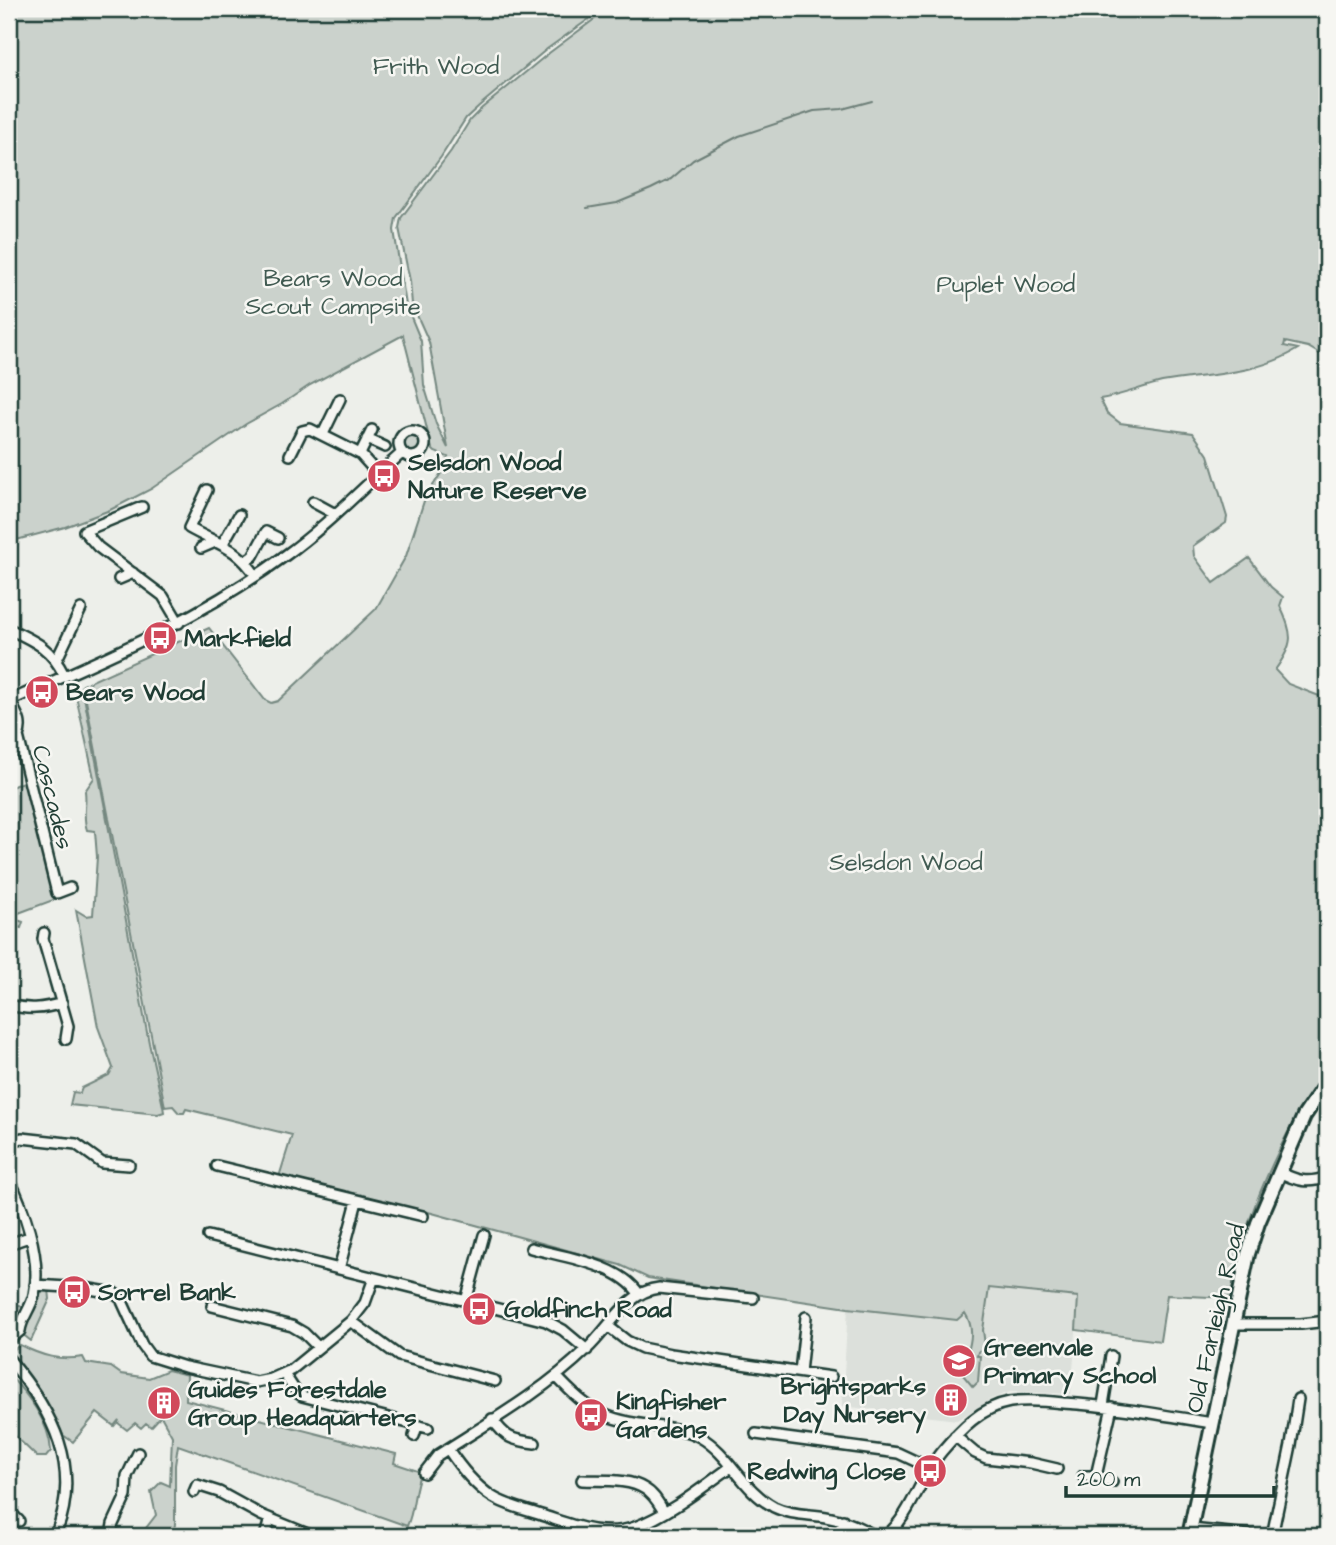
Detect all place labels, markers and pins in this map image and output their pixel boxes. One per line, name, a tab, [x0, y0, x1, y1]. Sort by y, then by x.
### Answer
place label: Selsdon Wood Nature Reserve	[407, 446, 587, 508]
bus stop icon: Selsdon Wood Nature Reserve	[365, 457, 403, 495]
bus stop icon: Markfield	[141, 619, 179, 657]
place label: Markfield	[184, 622, 292, 656]
bus stop icon: Bears Wood	[23, 673, 61, 711]
place label: Bears Wood	[66, 676, 206, 710]
bus stop icon: Sorrel Bank	[55, 1273, 93, 1311]
place label: Sorrel Bank	[97, 1276, 236, 1310]
bus stop icon: Goldfinch Road	[460, 1290, 498, 1328]
place label: Goldfinch Road	[504, 1293, 673, 1327]
place label: Greenvale Primary School	[984, 1331, 1157, 1395]
school or university icon: Greenvale Primary School	[940, 1342, 978, 1380]
place label: Brightsparks Day Nursery	[780, 1370, 927, 1434]
place label: Guides Forestdale Group Headquarters	[188, 1373, 417, 1435]
building icon: Brightsparks Day Nursery	[932, 1381, 970, 1419]
building icon: Guides Forestdale Group Headquarters	[145, 1384, 183, 1422]
place label: Kingfisher Gardens	[616, 1385, 727, 1447]
bus stop icon: Kingfisher Gardens	[572, 1396, 610, 1434]
bus stop icon: Redwing Close	[911, 1452, 949, 1490]
place label: Redwing Close	[747, 1455, 906, 1490]

